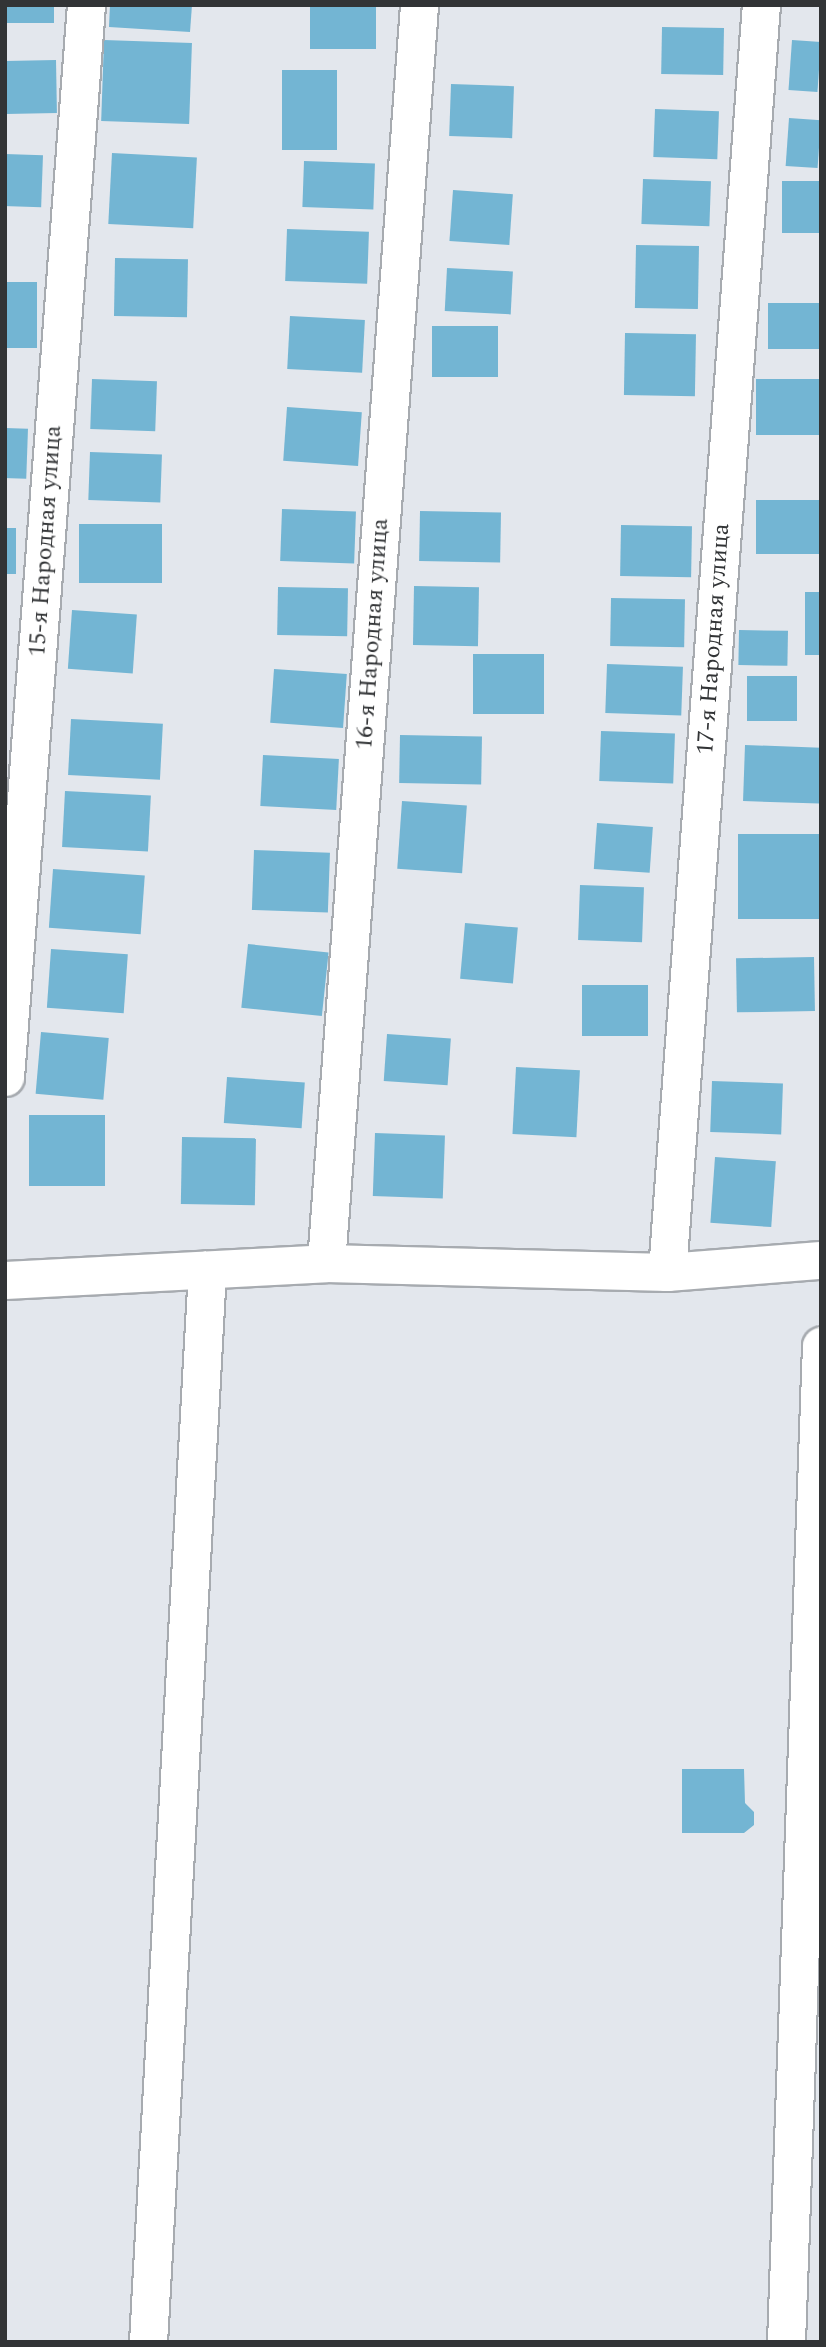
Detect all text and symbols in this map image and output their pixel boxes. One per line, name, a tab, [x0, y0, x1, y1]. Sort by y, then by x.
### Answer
street label: 15-я Народная улица	[24, 424, 68, 658]
street label: 16-я Народная улица	[351, 517, 395, 751]
street label: 17-я Народная улица	[692, 522, 736, 756]

